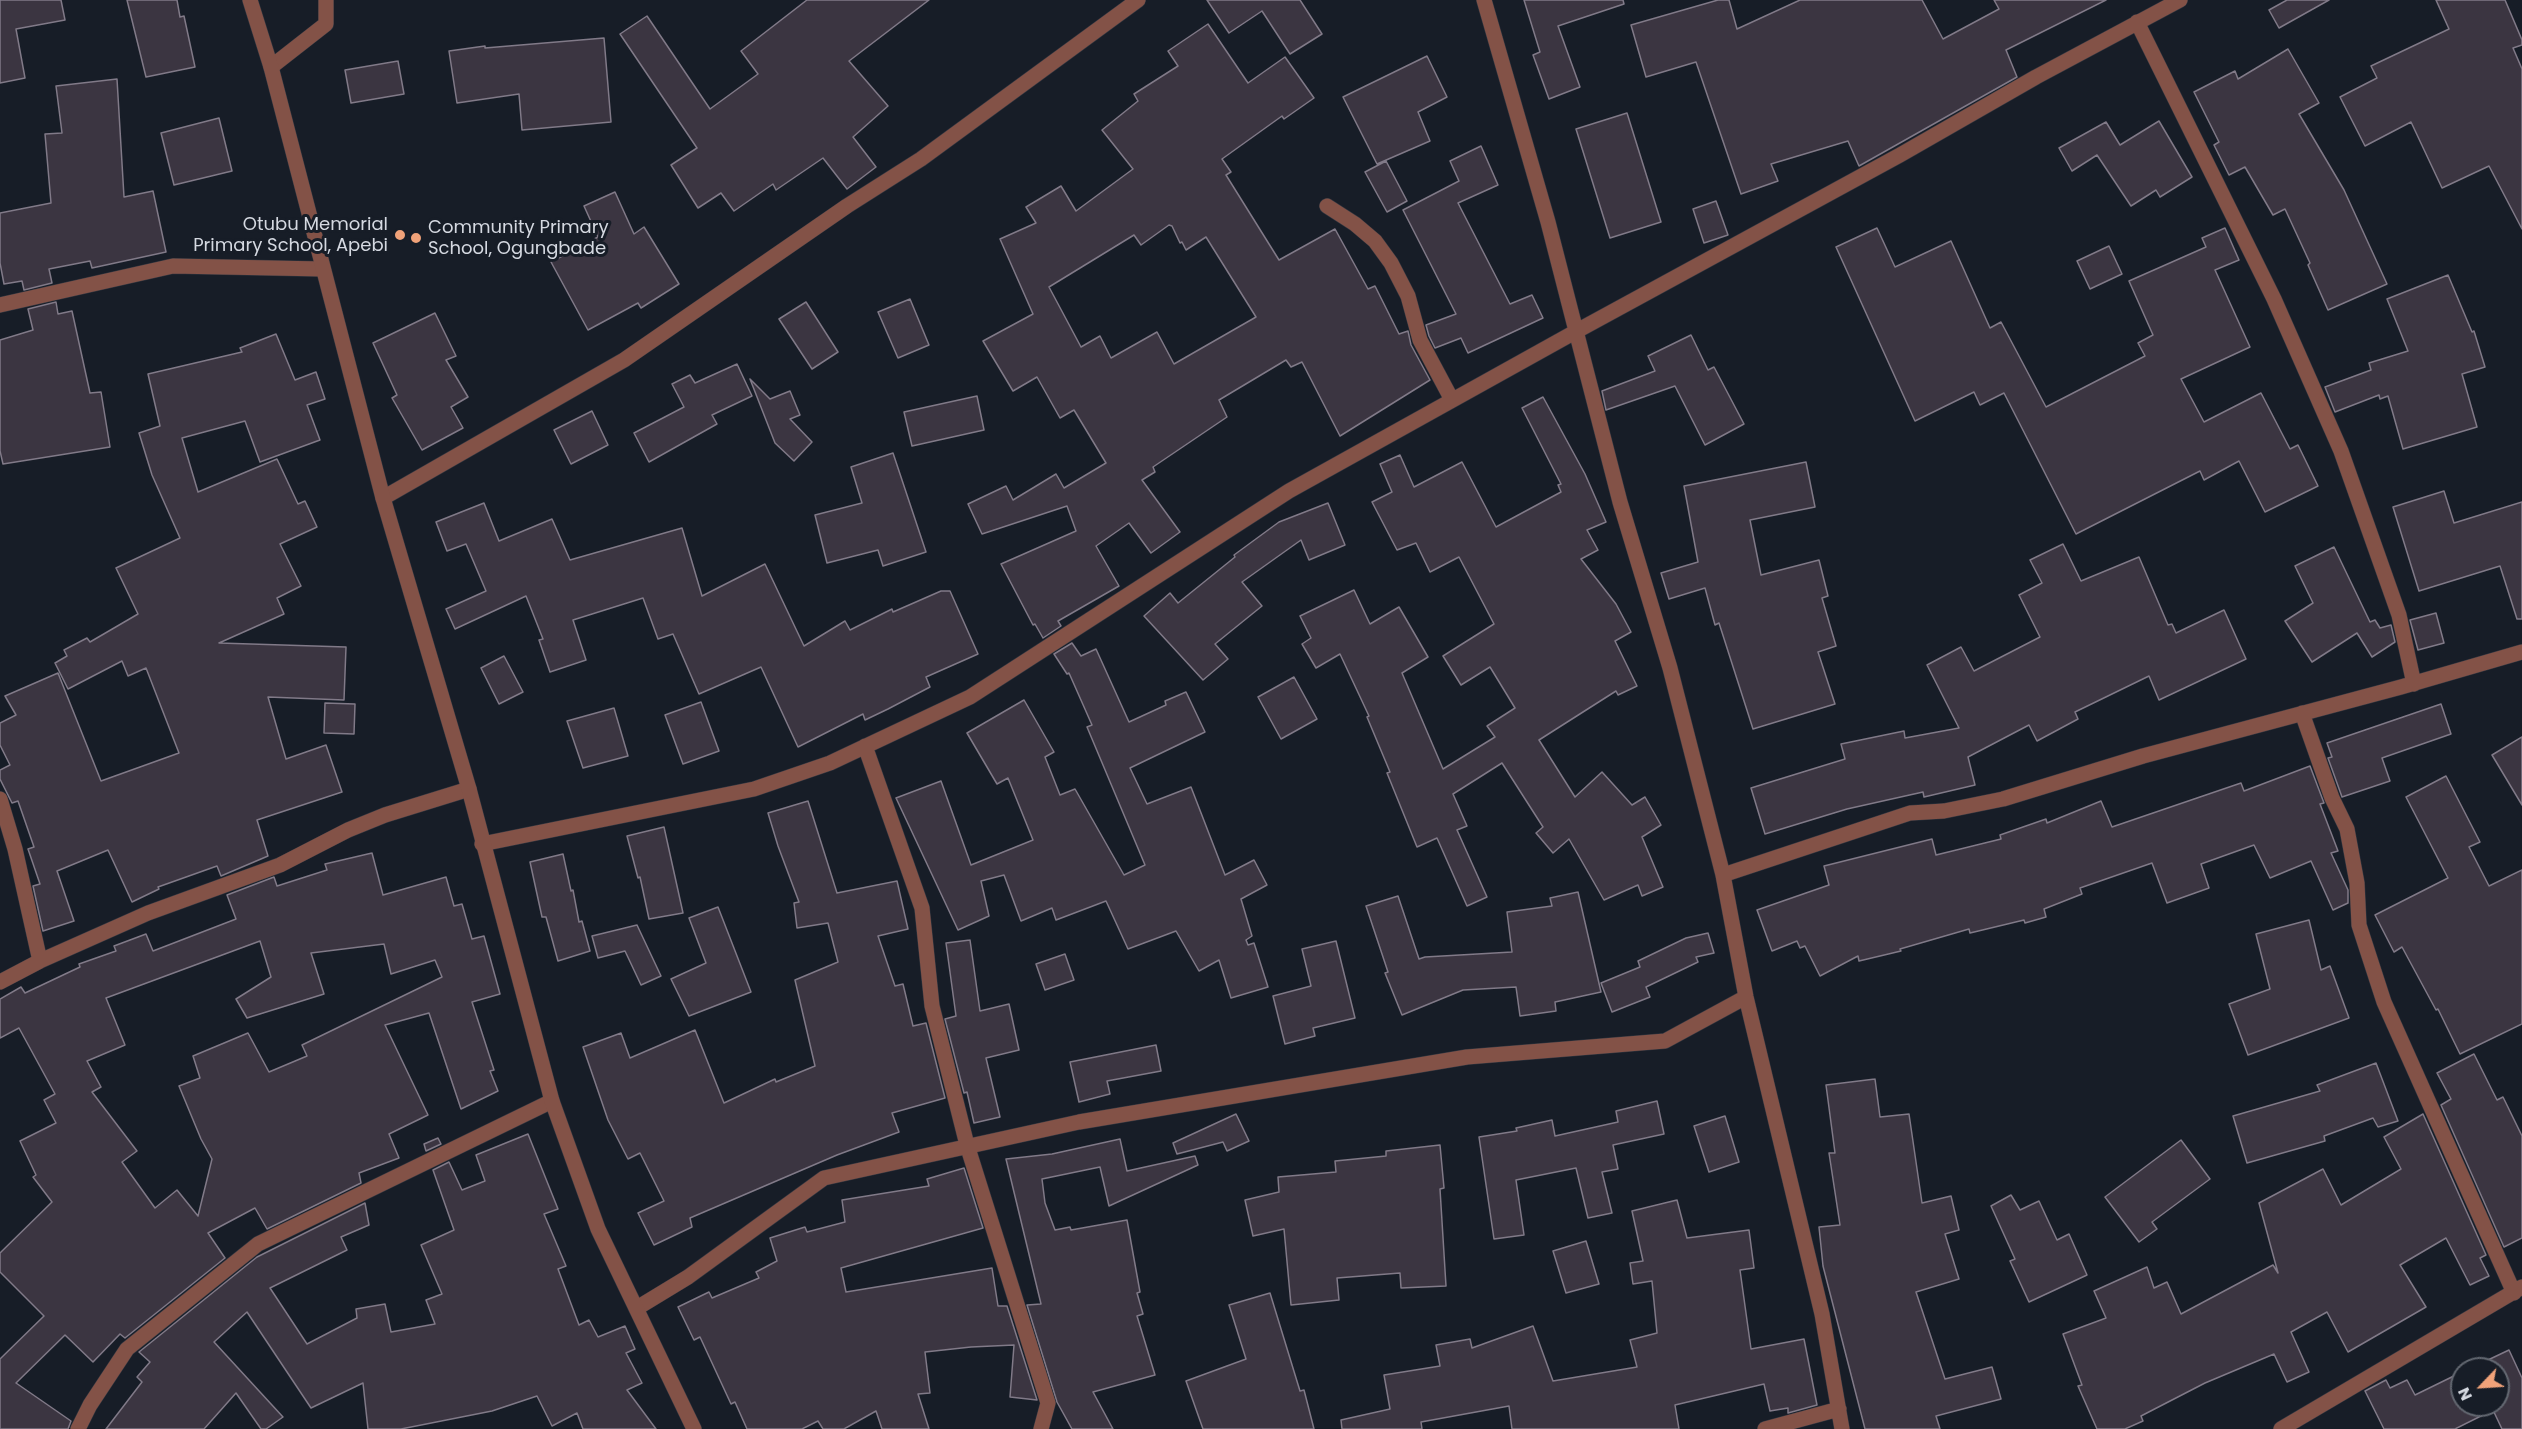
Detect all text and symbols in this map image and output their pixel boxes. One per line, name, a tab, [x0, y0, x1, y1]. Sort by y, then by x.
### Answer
place label: Otubu Memorial Primary School, Apebi	[193, 214, 388, 256]
place label: Community Primary School, Ogungbade	[428, 217, 609, 260]
marker: Otubu Memorial Primary School, Apebi	[393, 228, 407, 242]
marker: Community Primary School, Ogungbade	[409, 231, 423, 245]
north arrow	[2450, 1357, 2510, 1417]
text: N	[2452, 1384, 2478, 1404]

